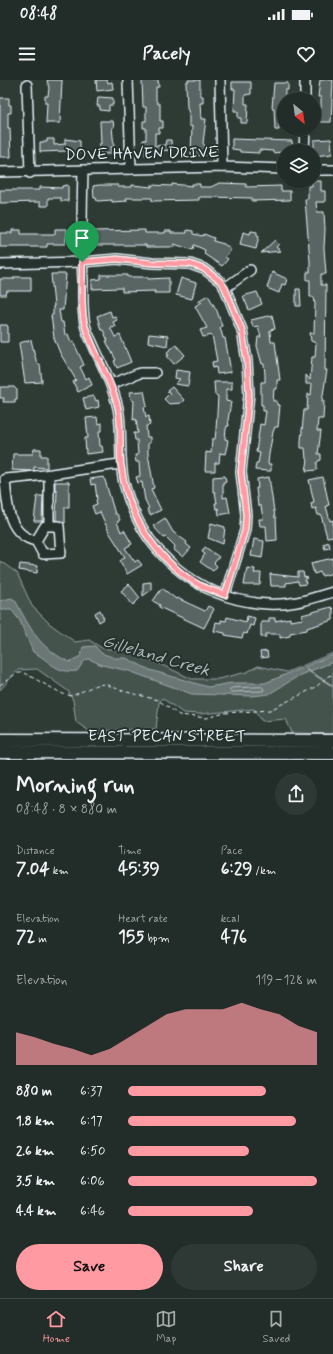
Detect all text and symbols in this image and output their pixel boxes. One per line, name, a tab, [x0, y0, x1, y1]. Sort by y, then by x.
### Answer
text: 08:48	[20, 4, 58, 24]
text: Pacely	[143, 42, 190, 66]
icon: menu	[16, 43, 38, 65]
icon: heart	[295, 43, 317, 65]
north arrow	[277, 92, 321, 136]
map controls	[277, 92, 321, 188]
street label: DOVE HAVEN DRIVE	[65, 142, 219, 166]
button: layers	[277, 144, 321, 188]
pin	[65, 221, 99, 262]
icon: arrive	[71, 227, 93, 249]
water label: Gilleland Creek	[100, 630, 213, 682]
street label: EAST PECAN STREET	[88, 726, 246, 747]
text: Morning run	[16, 772, 135, 800]
button: share	[275, 773, 317, 815]
text: 08:48 · 8 × 880 m	[16, 801, 117, 818]
text: Distance	[16, 844, 55, 858]
text: Time	[118, 844, 141, 858]
text: Pace	[221, 844, 243, 858]
text: 7.04	[16, 858, 50, 880]
text: 45:39	[118, 858, 160, 880]
text: 6:29	[221, 858, 252, 880]
text: km	[50, 864, 69, 878]
text: /km	[252, 864, 276, 878]
text: Elevation	[16, 912, 59, 926]
text: Heart rate	[118, 912, 168, 926]
text: kcal	[221, 912, 239, 926]
text: 72	[16, 926, 35, 948]
text: 155	[118, 926, 144, 948]
text: 476	[221, 926, 247, 948]
text: m	[35, 932, 47, 946]
text: bpm	[144, 932, 170, 946]
text: Elevation	[16, 972, 67, 989]
text: 119–128 m	[255, 972, 317, 989]
text: 880 m	[16, 1083, 52, 1100]
text: 6:37	[80, 1083, 103, 1100]
text: 1.8 km	[16, 1113, 54, 1130]
text: 6:17	[80, 1113, 102, 1130]
text: 2.6 km	[16, 1143, 54, 1160]
text: 6:50	[80, 1143, 105, 1160]
text: 3.5 km	[16, 1173, 55, 1190]
text: 6:06	[80, 1173, 105, 1190]
text: 4.4 km	[16, 1203, 56, 1220]
text: 6:46	[80, 1203, 105, 1220]
button: Save	[16, 1244, 163, 1290]
button: Share	[171, 1244, 317, 1290]
tab: Home	[43, 1308, 70, 1346]
tab: Map	[155, 1308, 177, 1346]
tab: Saved	[263, 1308, 290, 1346]

